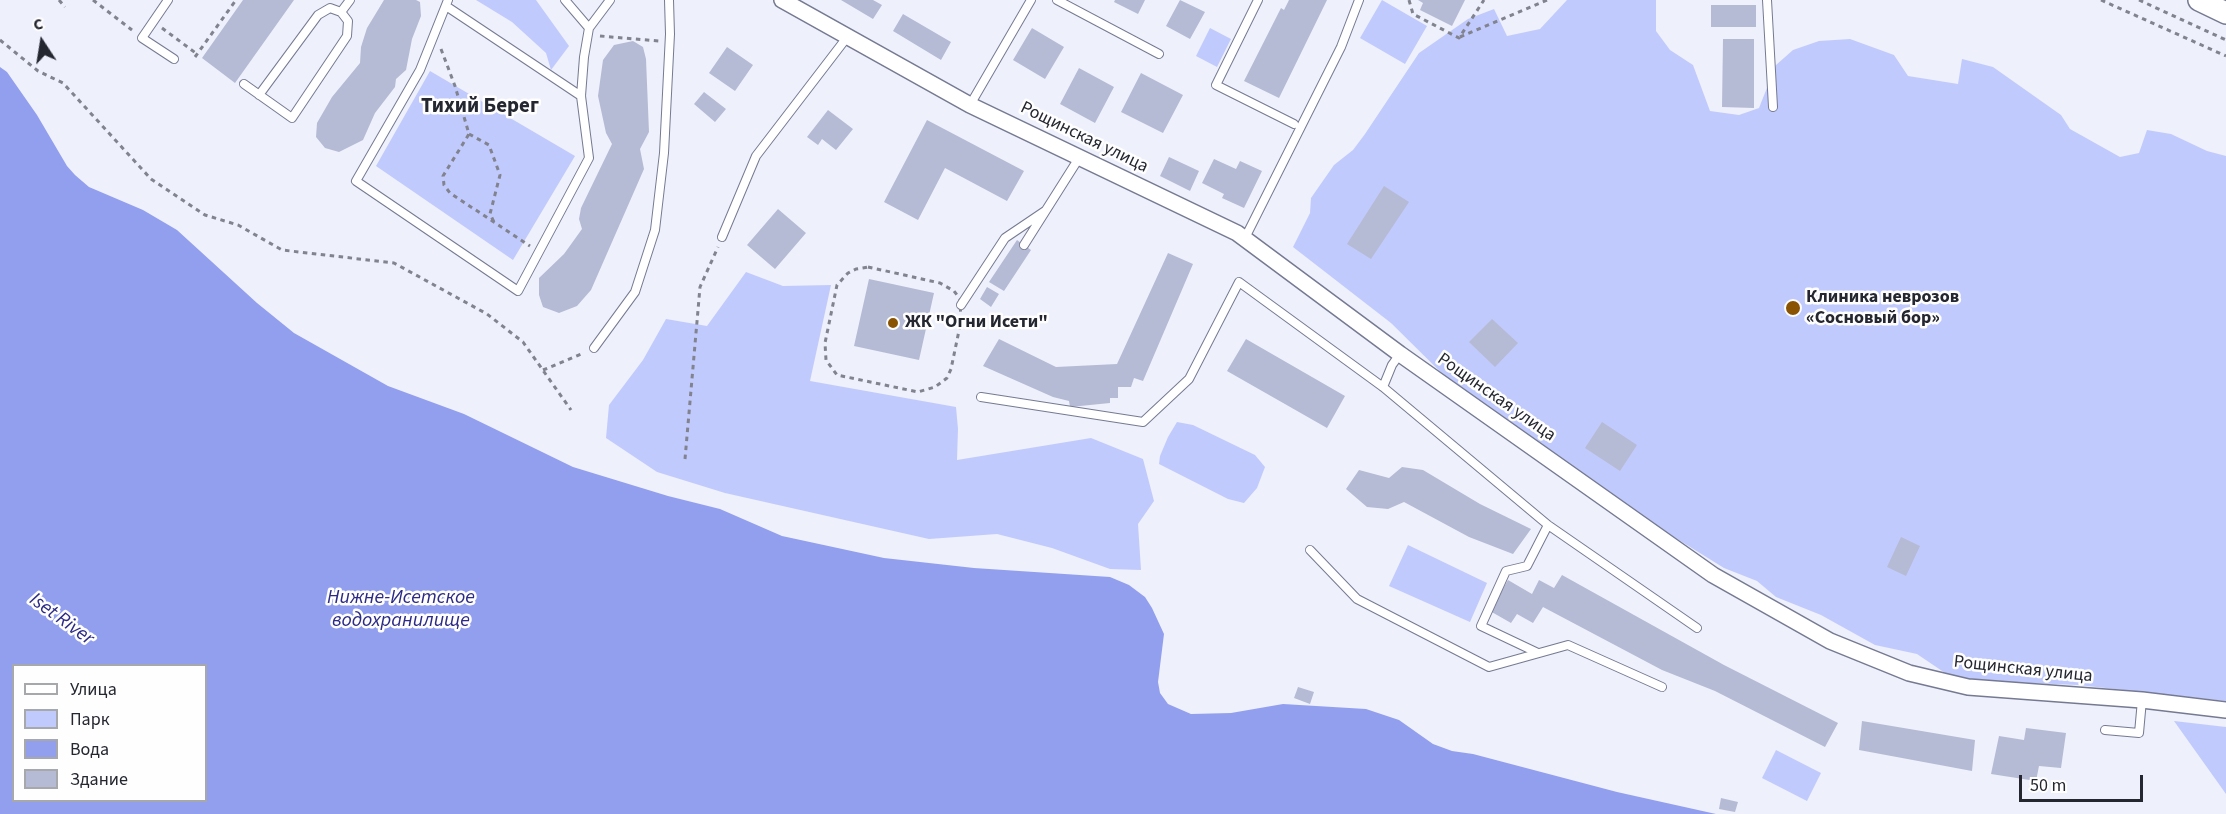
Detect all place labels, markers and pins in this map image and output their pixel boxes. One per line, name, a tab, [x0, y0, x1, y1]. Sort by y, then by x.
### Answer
place label: Клиника неврозов «Сосновый бор»	[1806, 287, 1959, 330]
marker: Клиника неврозов «Сосновый бор»	[1784, 299, 1802, 317]
place label: ЖК "Огни Исети"	[905, 312, 1048, 334]
marker: ЖК "Огни Исети"	[886, 316, 900, 330]

